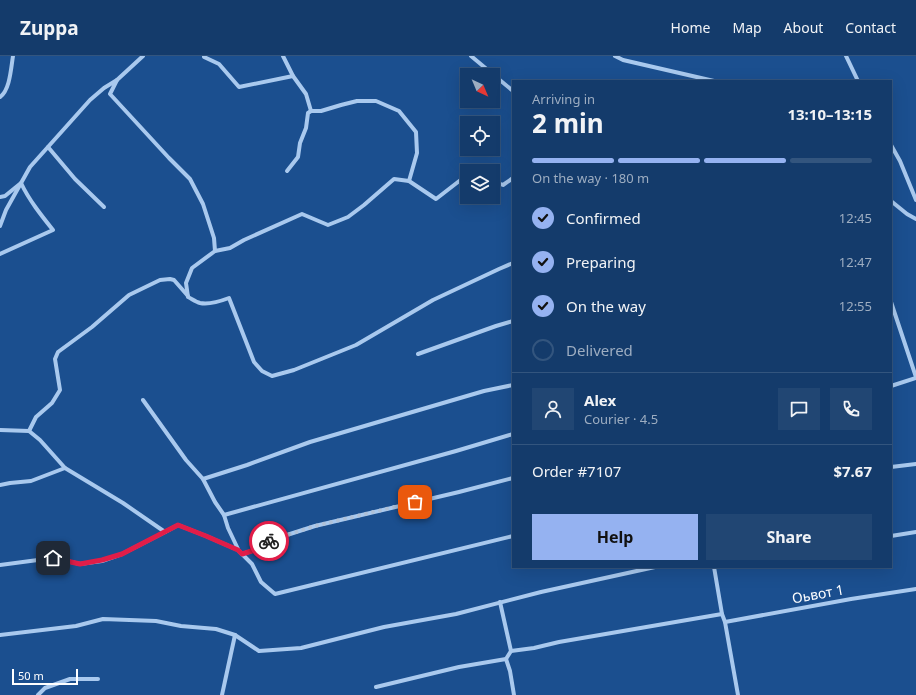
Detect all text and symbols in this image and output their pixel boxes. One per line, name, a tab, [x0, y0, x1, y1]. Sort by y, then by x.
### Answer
text: Zuppa	[20, 15, 79, 41]
text: Home	[671, 18, 710, 37]
text: Map	[732, 18, 762, 37]
text: About	[784, 18, 823, 37]
text: Contact	[845, 18, 896, 37]
north arrow	[460, 68, 500, 108]
map controls	[460, 68, 500, 204]
text: Arriving in	[532, 90, 595, 108]
text: 13:10–13:15	[787, 104, 872, 124]
text: 2 min	[532, 105, 604, 141]
button: locate	[460, 116, 500, 156]
button: layers	[460, 164, 500, 204]
text: On the way · 180 m	[532, 169, 649, 187]
icon: check	[532, 207, 554, 229]
text: Confirmed	[566, 208, 641, 228]
text: 12:45	[839, 209, 872, 227]
icon: check	[532, 251, 554, 273]
text: Preparing	[566, 252, 636, 272]
text: 12:47	[839, 253, 872, 271]
icon: check	[532, 295, 554, 317]
text: On the way	[566, 296, 646, 316]
text: 12:55	[839, 297, 872, 315]
text: Delivered	[566, 340, 633, 360]
button: person	[532, 388, 574, 430]
button: chat	[778, 388, 820, 430]
button: phone	[830, 388, 872, 430]
text: Alex	[584, 390, 616, 410]
text: Courier · 4.5	[584, 410, 658, 428]
text: Order #7107	[532, 461, 621, 481]
text: $7.67	[833, 461, 872, 481]
pin	[398, 485, 432, 519]
icon: bag	[404, 491, 426, 513]
button: Help	[532, 514, 698, 560]
button: Share	[706, 514, 872, 560]
courier	[249, 521, 289, 561]
icon: bike	[258, 530, 280, 552]
pin	[36, 541, 70, 575]
icon: home	[42, 547, 64, 569]
street label: Оьвот 1	[790, 580, 845, 607]
scale bar	[12, 667, 78, 686]
text: 50 m	[18, 668, 44, 683]

